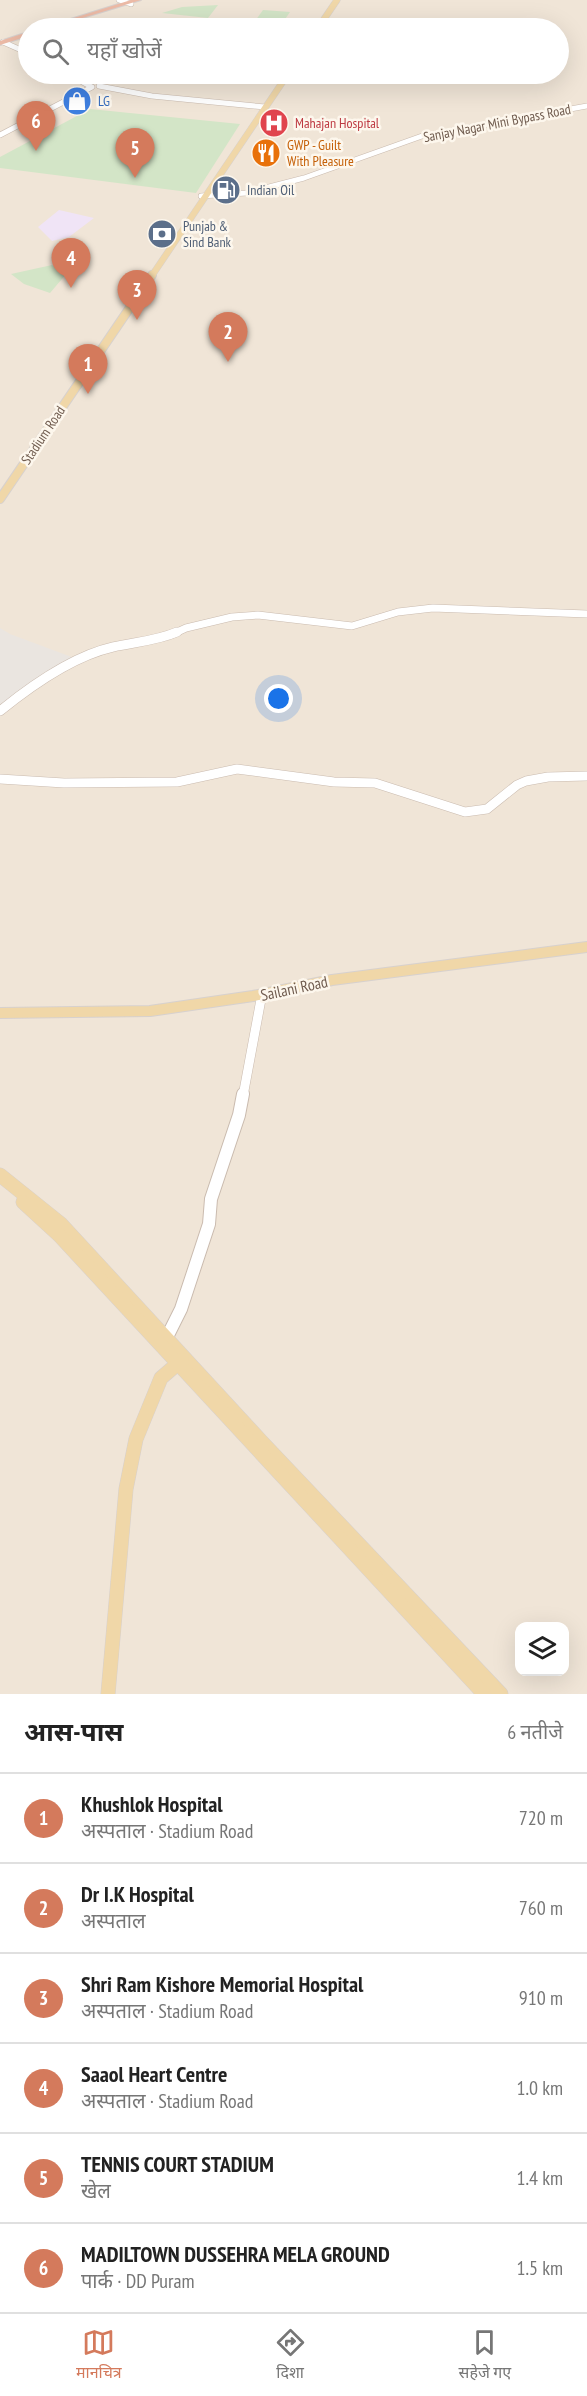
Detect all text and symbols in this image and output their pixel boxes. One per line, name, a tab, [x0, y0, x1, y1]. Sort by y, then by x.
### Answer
search box	[18, 18, 569, 84]
icon: search	[39, 35, 72, 68]
text: यहाँ खोजें	[87, 36, 162, 64]
shop icon: LG	[61, 85, 93, 117]
place label: LG	[98, 92, 110, 110]
street label: Sanjay Nagar Mini Bypass Road	[422, 100, 572, 146]
pin: 6	[16, 102, 56, 151]
hospital icon: Mahajan Hospital	[258, 107, 290, 139]
place label: Mahajan Hospital	[295, 114, 380, 132]
pin: 5	[116, 128, 154, 178]
place label: GWP - Guilt With Pleasure	[287, 136, 354, 170]
restaurant icon: GWP - Guilt With Pleasure	[250, 137, 282, 169]
fuel station icon: Indian Oil	[210, 174, 242, 206]
place label: Indian Oil	[247, 181, 295, 199]
place label: Punjab & Sind Bank	[183, 217, 232, 251]
bank icon: Punjab & Sind Bank	[146, 218, 178, 250]
pin: 4	[52, 238, 90, 288]
pin: 3	[118, 270, 156, 320]
pin: 2	[208, 312, 248, 362]
pin: 1	[68, 344, 107, 394]
street label: Stadium Road	[17, 402, 69, 468]
your location	[264, 684, 293, 713]
street label: Sailani Road	[259, 971, 329, 1005]
map controls	[515, 1622, 569, 1676]
button: layers	[515, 1622, 569, 1676]
text: आस-पास	[24, 1715, 124, 1748]
text: 6 नतीजे	[507, 1719, 563, 1745]
text: Khushlok Hospital	[81, 1790, 223, 1818]
text: 1	[39, 1805, 48, 1831]
text: 720 m	[519, 1805, 563, 1831]
text: अस्पताल · Stadium Road	[81, 1818, 253, 1844]
text: Dr I.K Hospital	[81, 1880, 194, 1908]
text: 2	[39, 1895, 48, 1921]
text: 760 m	[519, 1895, 563, 1921]
text: अस्पताल	[81, 1908, 146, 1934]
text: Shri Ram Kishore Memorial Hospital	[81, 1970, 363, 1998]
text: 3	[39, 1985, 48, 2011]
text: 910 m	[519, 1985, 563, 2011]
text: अस्पताल · Stadium Road	[81, 1998, 253, 2024]
text: Saaol Heart Centre	[81, 2060, 227, 2088]
text: 4	[39, 2075, 48, 2101]
text: 1.0 km	[516, 2075, 563, 2101]
text: अस्पताल · Stadium Road	[81, 2088, 253, 2114]
text: TENNIS COURT STADIUM	[81, 2150, 274, 2178]
text: 5	[39, 2165, 48, 2191]
text: 1.4 km	[516, 2165, 563, 2191]
text: खेल	[81, 2178, 111, 2204]
text: MADILTOWN DUSSEHRA MELA GROUND	[81, 2240, 390, 2268]
text: 6	[39, 2255, 48, 2281]
text: 1.5 km	[516, 2255, 563, 2281]
text: पार्क · DD Puram	[81, 2268, 195, 2294]
tab: मानचित्र	[76, 2326, 122, 2385]
tab: दिशा	[274, 2326, 307, 2385]
tab: सहेजे गए	[459, 2326, 511, 2385]

